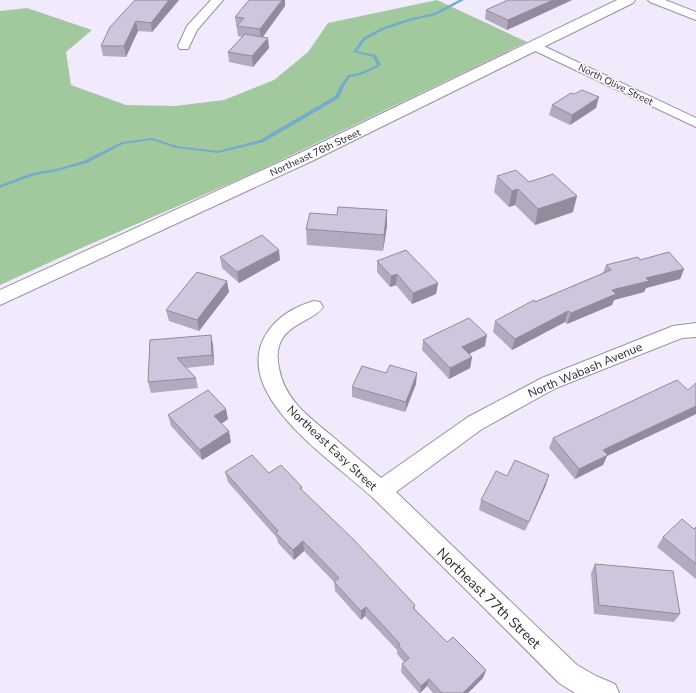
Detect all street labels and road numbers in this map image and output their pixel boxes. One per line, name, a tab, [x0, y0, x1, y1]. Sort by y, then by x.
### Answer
street label: North Olive Street	[576, 61, 656, 109]
street label: Northeast 76th Street	[268, 126, 363, 180]
street label: North Wabash Avenue	[525, 339, 645, 401]
street label: Northeast Easy Street	[283, 402, 381, 495]
street label: Northeast 77th Street	[432, 544, 545, 653]

